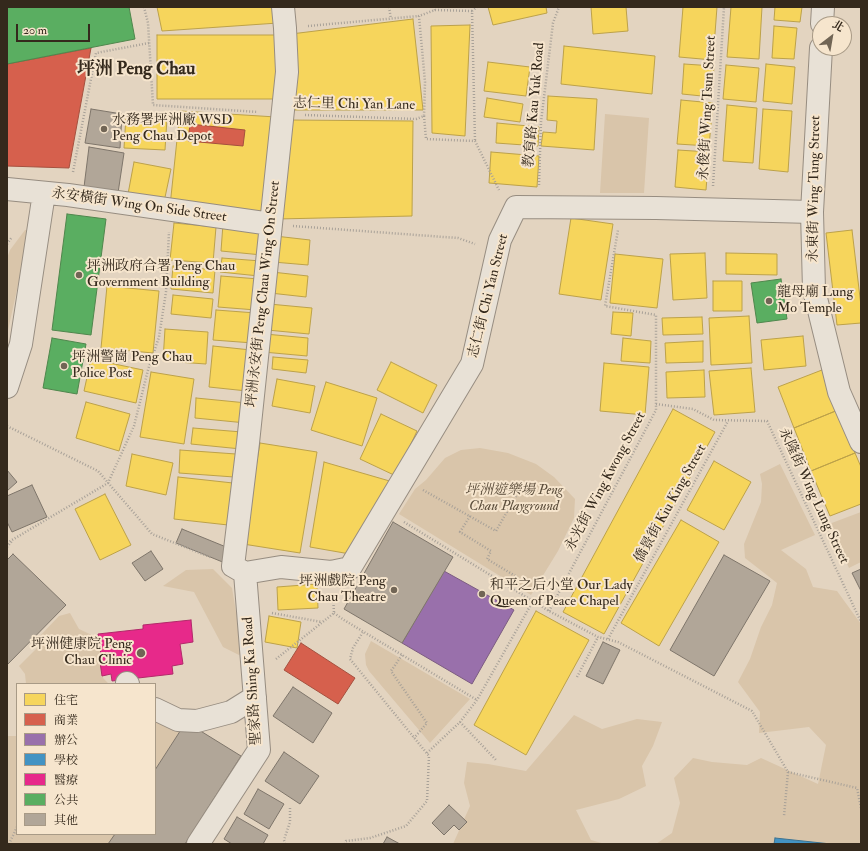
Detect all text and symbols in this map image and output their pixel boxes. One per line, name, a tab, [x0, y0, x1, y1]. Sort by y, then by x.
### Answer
scale bar	[18, 16, 92, 42]
north arrow	[812, 16, 852, 56]
text: 北	[830, 18, 846, 35]
text: 20 m	[23, 23, 47, 38]
street label: 永俊街 Wing Tsun Street	[696, 35, 720, 181]
street label: 教育路 Kau Yuk Road	[521, 42, 549, 168]
district label: 坪洲 Peng Chau	[77, 59, 195, 81]
street label: 志仁里 Chi Yan Lane	[293, 96, 415, 114]
place label: 水務署坪洲廠 WSD Peng Chau Depot	[112, 113, 232, 146]
street label: 永東街 Wing Tung Street	[805, 115, 825, 263]
marker: 水務署坪洲廠 WSD Peng Chau Depot	[99, 124, 109, 134]
street label: 坪洲永安街 Peng Chau Wing On Street	[244, 180, 284, 408]
street label: 永安橫街 Wing On Side Street	[51, 185, 227, 227]
street label: 志仁街 Chi Yan Street	[465, 232, 513, 360]
place label: 坪洲政府合署 Peng Chau Government Building	[87, 259, 235, 292]
marker: 坪洲政府合署 Peng Chau Government Building	[74, 270, 84, 280]
place label: 龍母廟 Lung Mo Temple	[777, 285, 853, 318]
marker: 龍母廟 Lung Mo Temple	[764, 296, 774, 306]
place label: 坪洲警崗 Peng Chau Police Post	[72, 350, 192, 382]
marker: 坪洲警崗 Peng Chau Police Post	[59, 361, 69, 371]
street label: 永光街 Wing Kwong Street	[562, 409, 650, 555]
street label: 永隆街 Wing Lung Street	[774, 425, 852, 567]
street label: 僑景街 Kiu King Street	[631, 442, 711, 566]
park label: 坪洲遊樂場 Peng Chau Playground	[465, 483, 563, 516]
place label: 坪洲戲院 Peng Chau Theatre	[299, 574, 386, 606]
place label: 和平之后小堂 Our Lady Queen of Peace Chapel	[490, 578, 633, 610]
marker: 坪洲戲院 Peng Chau Theatre	[389, 585, 399, 595]
marker: 和平之后小堂 Our Lady Queen of Peace Chapel	[477, 589, 487, 599]
street label: 聖家路 Shing Ka Road	[240, 616, 266, 746]
place label: 坪洲健康院 Peng Chau Clinic	[31, 637, 132, 670]
marker: 坪洲健康院 Peng Chau Clinic	[135, 647, 147, 659]
legend	[16, 683, 156, 835]
text: 住宅	[54, 693, 78, 708]
text: 商業	[54, 713, 78, 728]
text: 辦公	[54, 733, 78, 748]
text: 學校	[54, 753, 78, 768]
text: 醫療	[54, 773, 78, 788]
text: 公共	[54, 793, 78, 808]
text: 其他	[54, 813, 78, 828]

